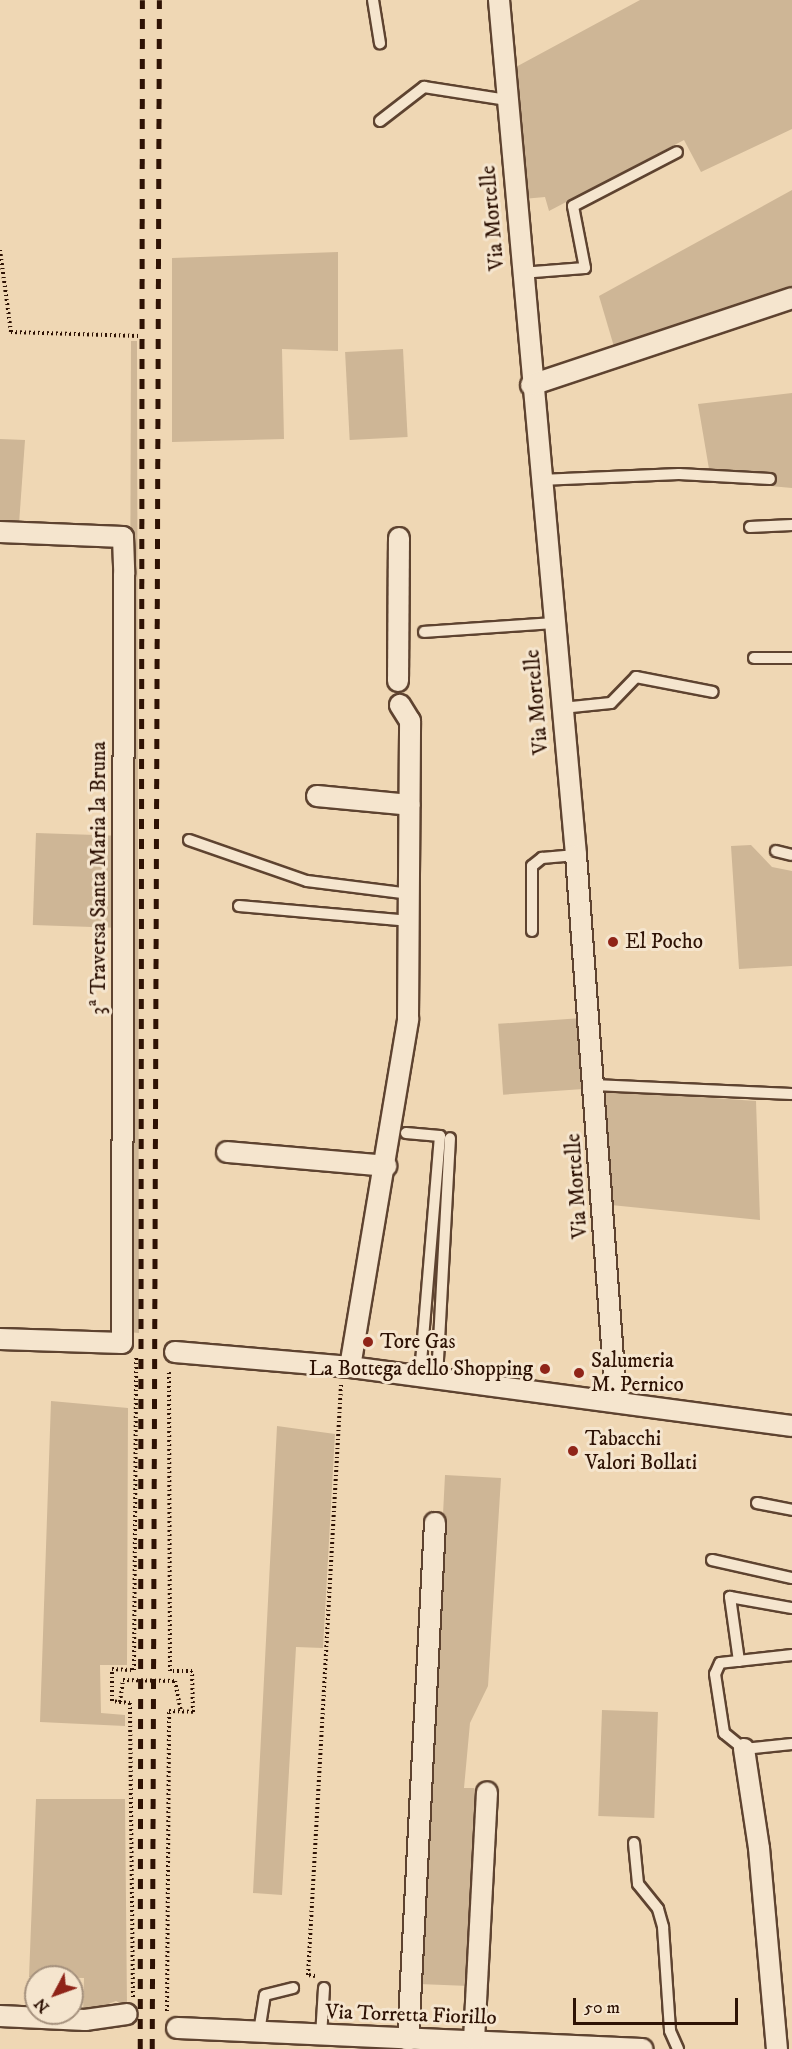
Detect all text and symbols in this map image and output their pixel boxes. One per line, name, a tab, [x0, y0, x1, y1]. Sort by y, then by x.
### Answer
street label: Via Mortelle	[476, 164, 510, 272]
street label: Via Mortelle	[520, 648, 554, 756]
street label: 3ª Traversa Santa Maria la Bruna	[86, 741, 112, 1015]
place label: El Pocho	[625, 929, 703, 955]
marker: El Pocho	[606, 935, 620, 949]
street label: Via Mortelle	[561, 1133, 593, 1239]
place label: Tore Gas	[380, 1329, 455, 1355]
marker: Tore Gas	[361, 1335, 375, 1349]
place label: Salumeria M. Pernico	[591, 1348, 684, 1398]
place label: La Bottega dello Shopping	[309, 1356, 533, 1382]
marker: La Bottega dello Shopping	[538, 1362, 552, 1376]
marker: Salumeria M. Pernico	[572, 1366, 586, 1380]
place label: Tabacchi Valori Bollati	[585, 1426, 697, 1476]
marker: Tabacchi Valori Bollati	[566, 1444, 580, 1458]
north arrow	[24, 1965, 84, 2025]
scale bar	[576, 1986, 741, 2024]
text: N	[30, 1994, 54, 2017]
text: 50 m	[584, 1997, 620, 2019]
street label: Via Torretta Fiorillo	[325, 1999, 497, 2031]

